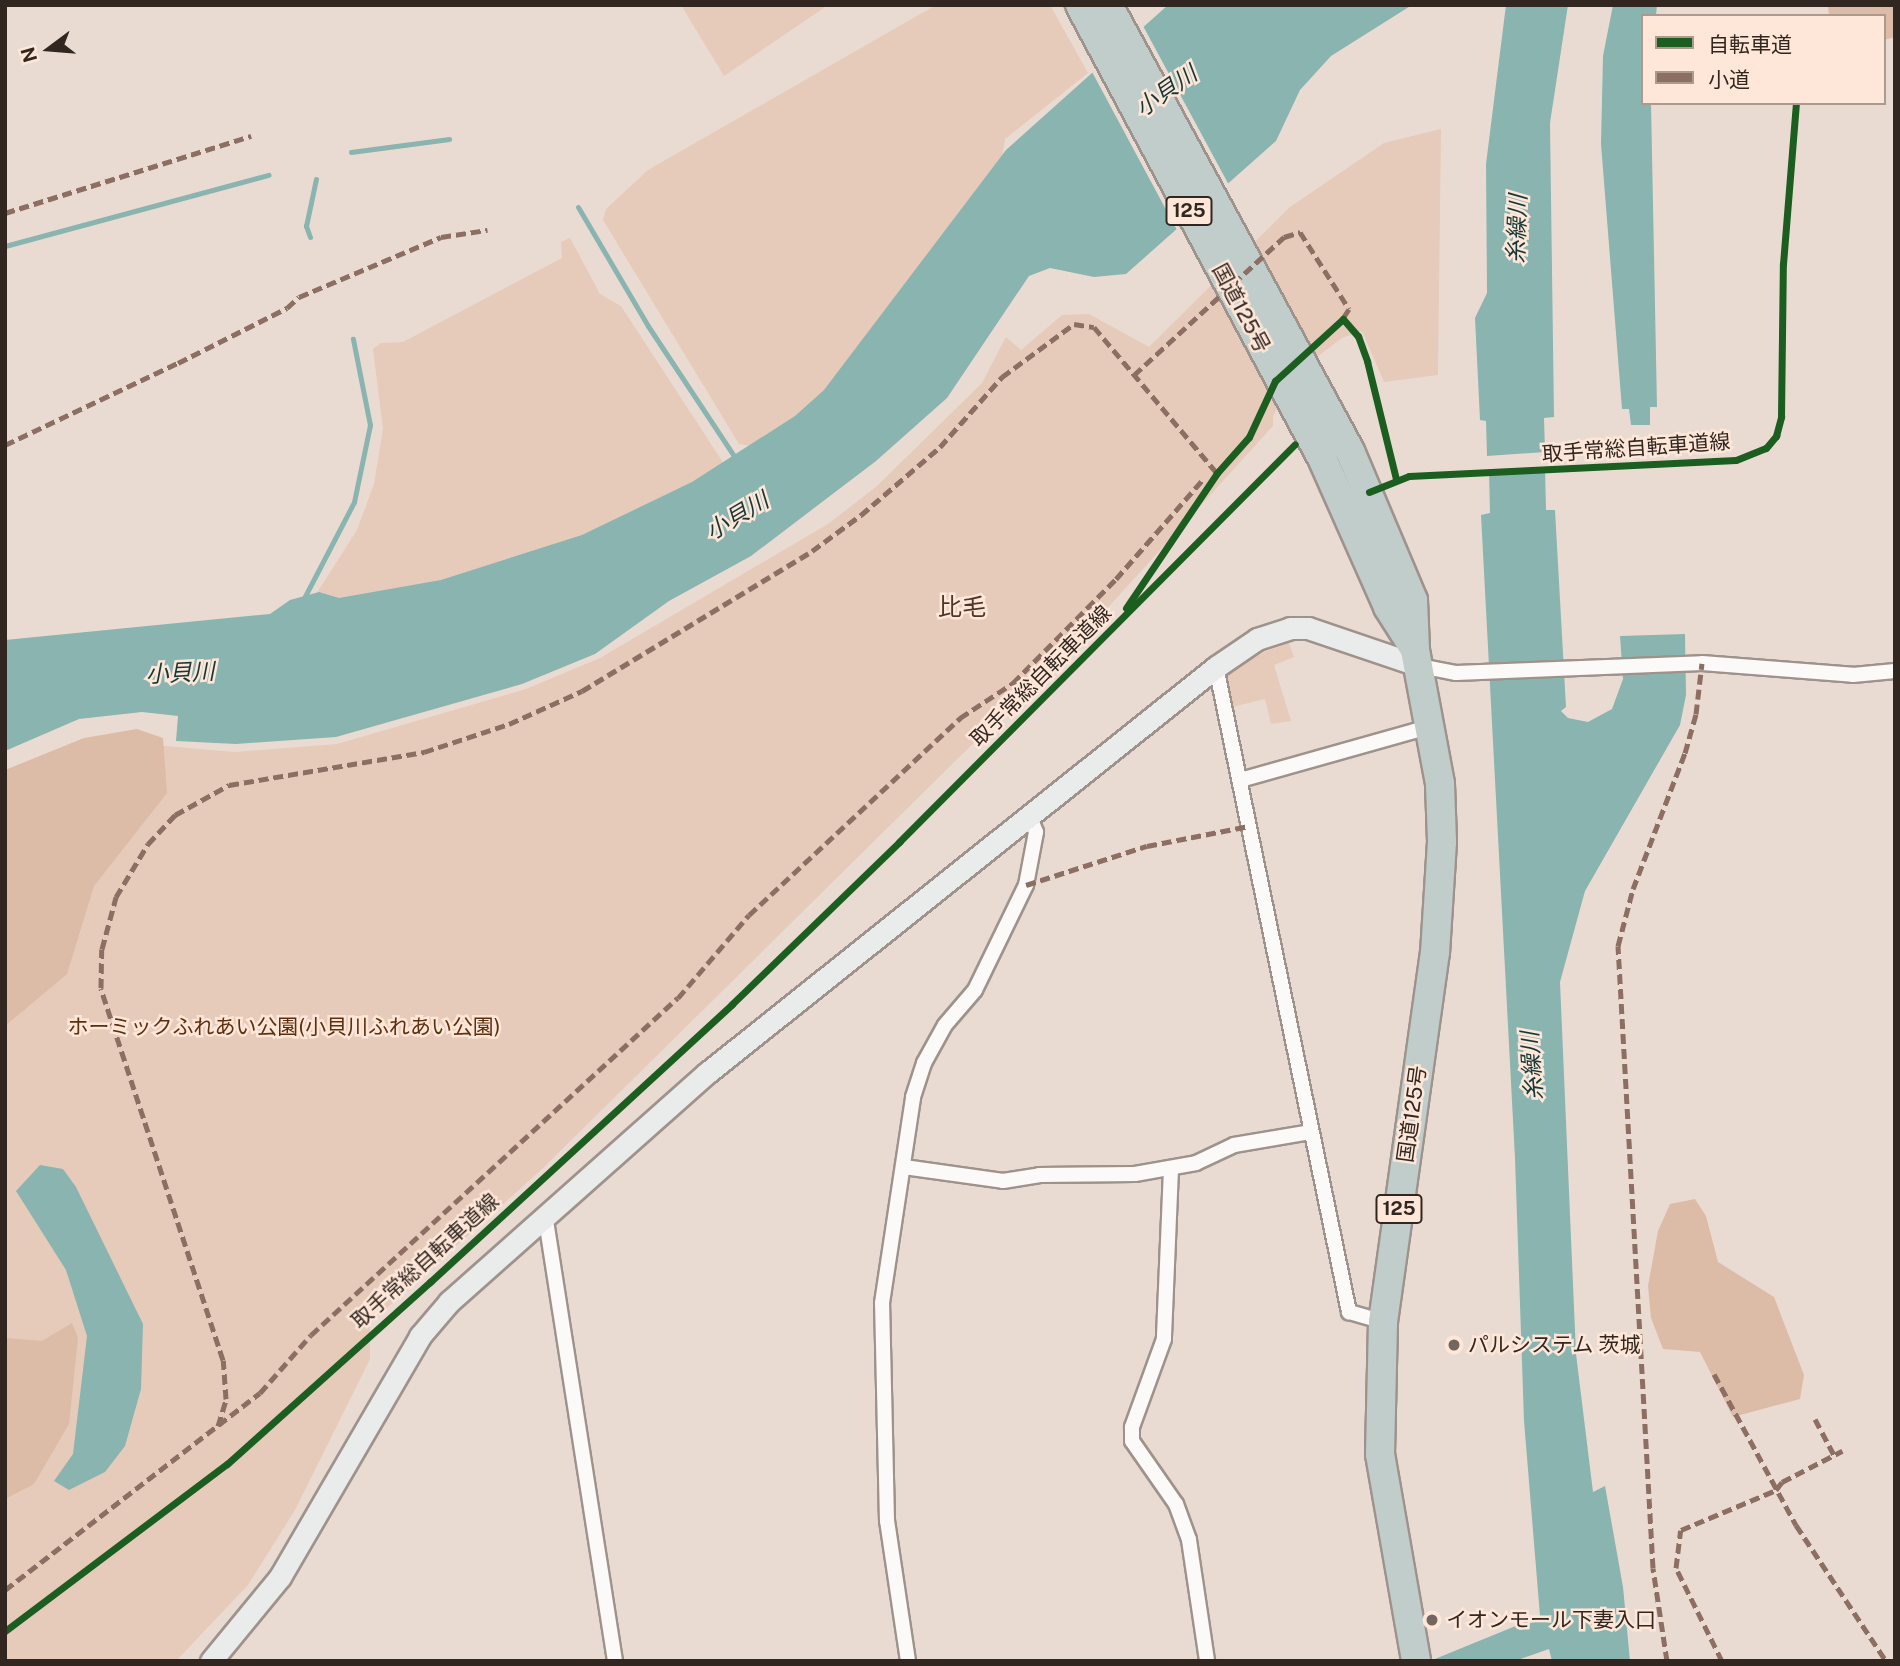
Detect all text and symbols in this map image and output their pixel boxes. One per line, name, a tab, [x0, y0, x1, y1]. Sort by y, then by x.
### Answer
north arrow	[14, 14, 84, 84]
legend	[1641, 14, 1886, 105]
text: 自転車道	[1708, 32, 1792, 57]
text: N	[16, 45, 41, 65]
water label: 小貝川	[1130, 60, 1202, 122]
text: 小道	[1708, 67, 1750, 92]
water label: 糸繰川	[1502, 194, 1532, 264]
road number: 125	[1164, 196, 1214, 226]
street label: 国道125号	[1207, 259, 1275, 357]
street label: 取手常総自転車道線	[1541, 429, 1731, 467]
water label: 小貝川	[700, 486, 774, 546]
district label: 比毛	[938, 593, 986, 621]
street label: 取手常総自転車道線	[965, 600, 1117, 752]
water label: 小貝川	[145, 657, 215, 689]
park label: ホーミックふれあい公園(小貝川ふれあい公園)	[68, 1014, 500, 1040]
water label: 糸繰川	[1516, 1031, 1548, 1101]
street label: 国道125号	[1393, 1064, 1431, 1164]
street label: 取手常総自転車道線	[346, 1188, 504, 1334]
road number: 125	[1374, 1194, 1424, 1224]
place label: パルシステム 茨城	[1468, 1332, 1641, 1358]
marker: パルシステム 茨城	[1446, 1337, 1462, 1353]
place label: イオンモール下妻入口	[1446, 1607, 1656, 1633]
marker: イオンモール下妻入口	[1424, 1612, 1440, 1628]

